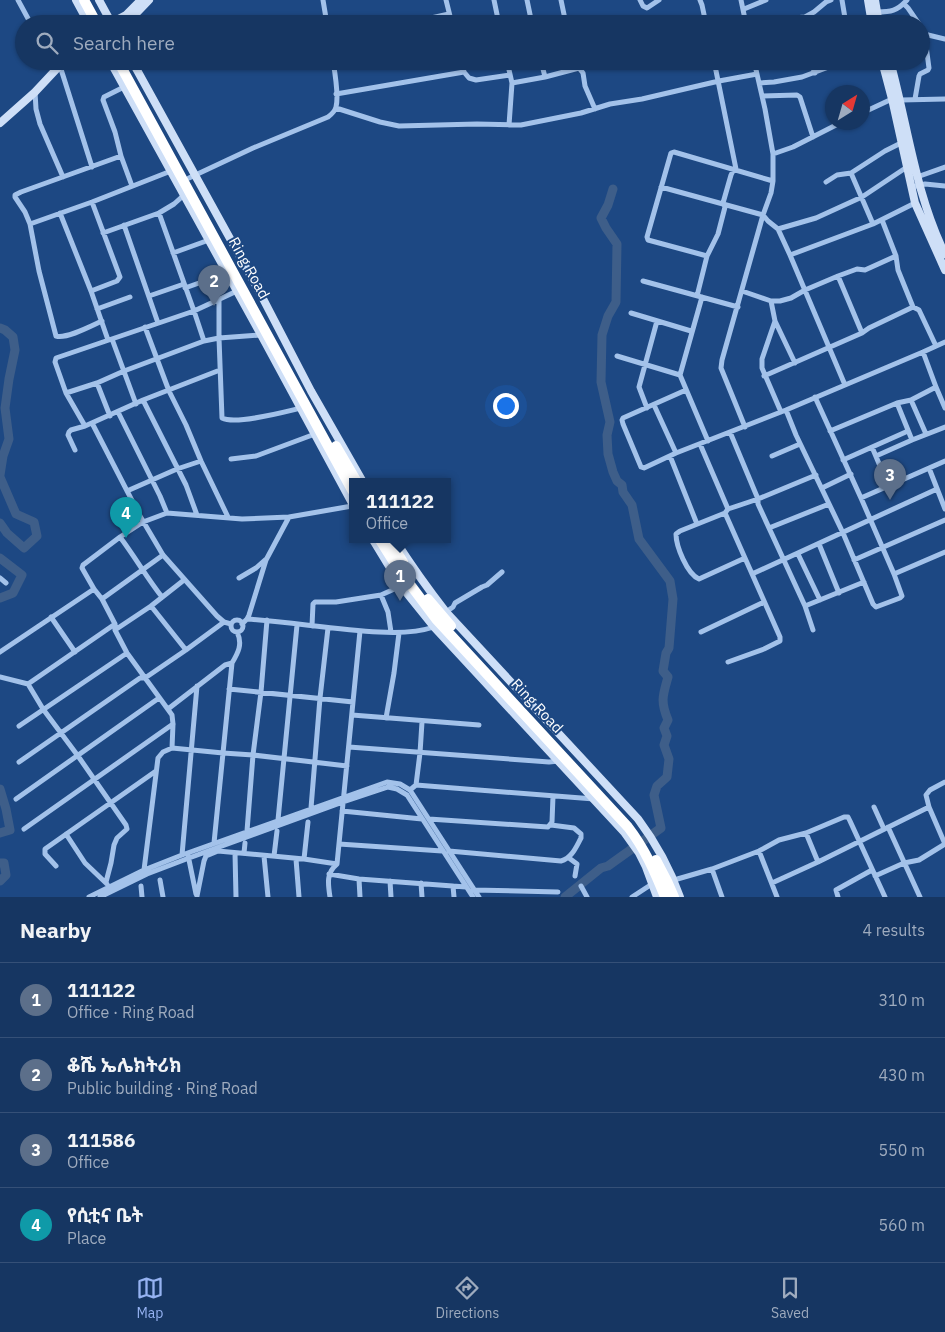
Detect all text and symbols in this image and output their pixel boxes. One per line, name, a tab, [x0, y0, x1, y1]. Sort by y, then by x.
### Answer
search box	[15, 15, 930, 70]
icon: search	[33, 29, 61, 57]
text: Search here	[73, 31, 175, 55]
north arrow	[825, 85, 870, 130]
street label: Ring Road	[225, 233, 274, 302]
pin: 2	[198, 265, 230, 306]
your location	[493, 393, 519, 419]
pin: 3	[874, 459, 906, 500]
popup	[349, 478, 451, 543]
text: 111122	[366, 489, 434, 513]
pin: 4	[110, 497, 142, 538]
text: Office	[366, 513, 408, 533]
pin: 1	[384, 560, 416, 601]
street label: Ring Road	[507, 674, 567, 737]
text: Nearby	[20, 916, 91, 944]
text: 4 results	[862, 920, 925, 940]
text: 111122	[67, 978, 135, 1002]
text: 1	[31, 990, 41, 1010]
text: 310 m	[878, 990, 925, 1010]
text: Office · Ring Road	[67, 1002, 194, 1022]
text: ቆሼ ኤሌክትሪክ	[67, 1053, 182, 1077]
text: 2	[31, 1065, 41, 1085]
text: 430 m	[878, 1065, 925, 1085]
text: Public building · Ring Road	[67, 1078, 258, 1098]
text: 111586	[67, 1128, 135, 1152]
text: 3	[31, 1140, 41, 1160]
text: 550 m	[878, 1140, 925, 1160]
text: Office	[67, 1152, 109, 1172]
text: የሲቲና ቤት	[67, 1203, 143, 1227]
text: 4	[31, 1215, 41, 1235]
text: 560 m	[878, 1215, 925, 1235]
text: Place	[67, 1228, 106, 1248]
tab: Map	[136, 1274, 164, 1322]
tab: Directions	[436, 1274, 499, 1322]
tab: Saved	[771, 1274, 809, 1322]

